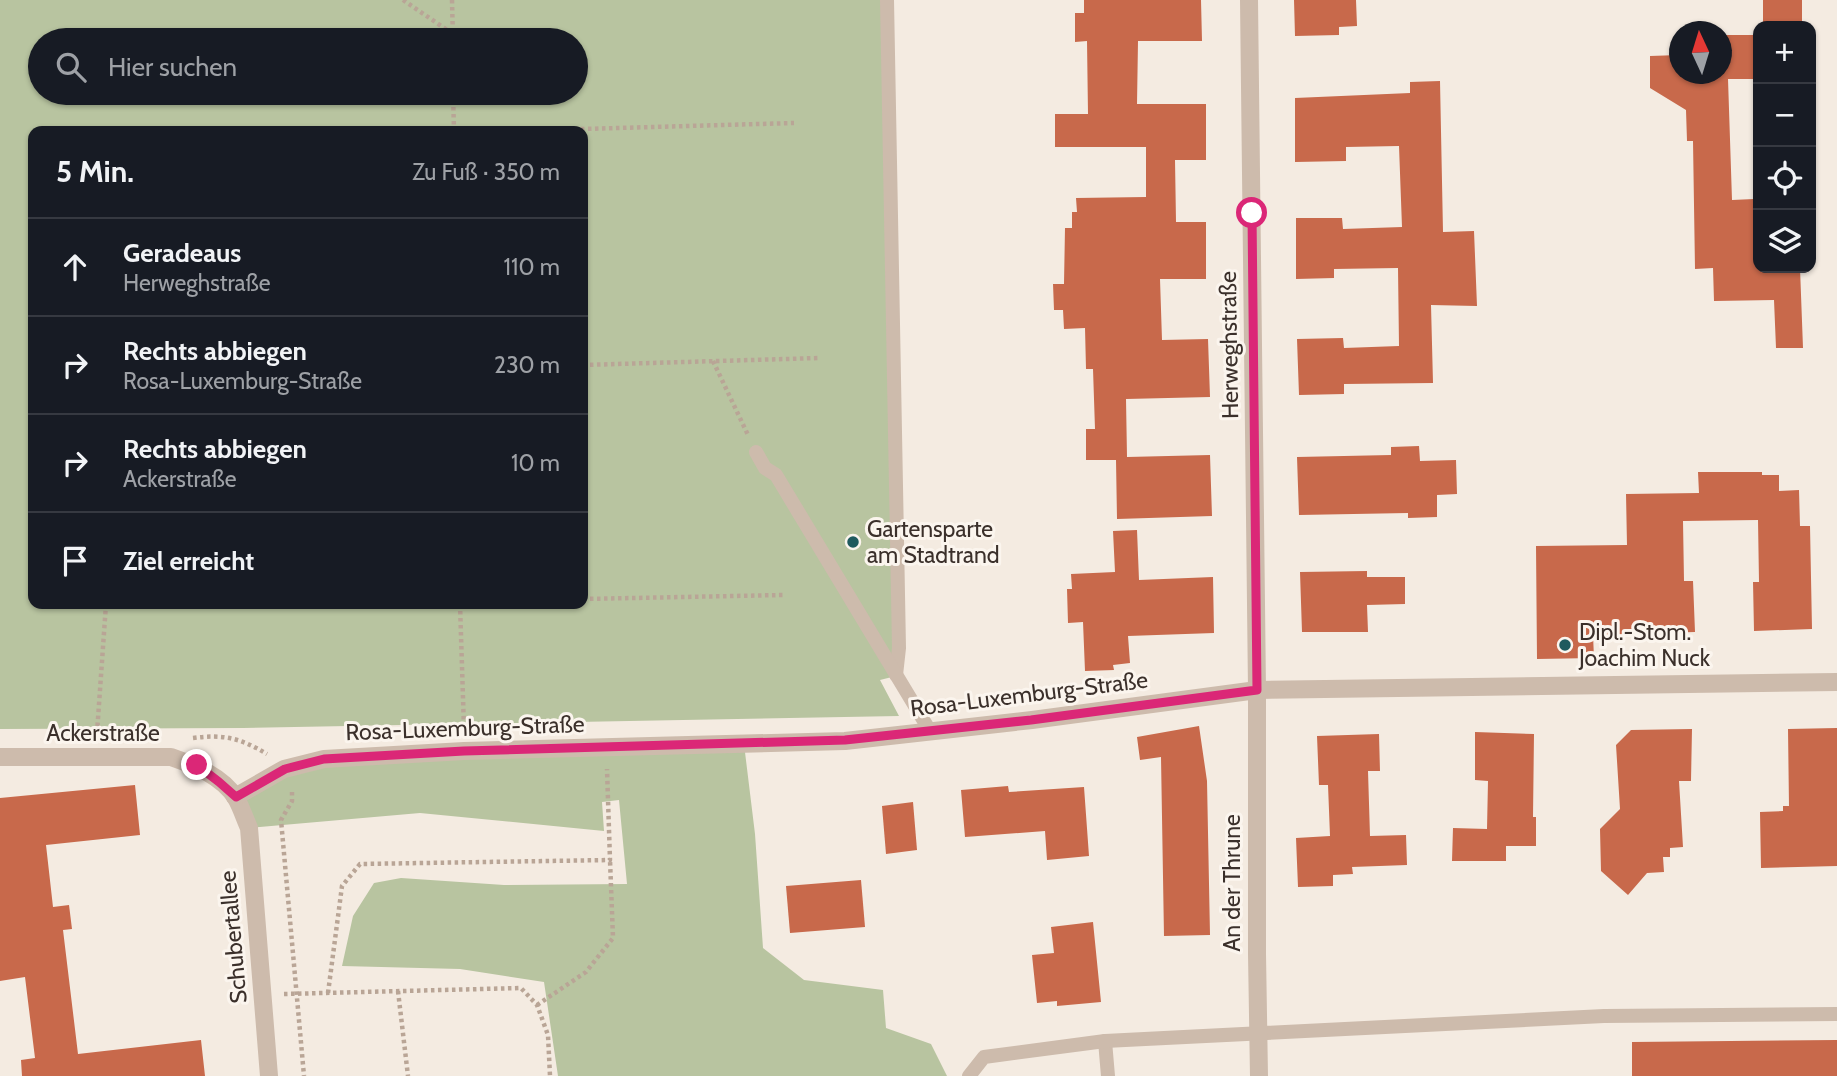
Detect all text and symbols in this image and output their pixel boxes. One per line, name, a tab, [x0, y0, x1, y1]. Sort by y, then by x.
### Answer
north arrow	[1669, 21, 1732, 84]
map controls	[1753, 21, 1816, 273]
button: +	[1753, 21, 1816, 84]
search box	[28, 28, 588, 105]
icon: search	[52, 48, 90, 86]
text: Hier suchen	[108, 51, 237, 83]
button: −	[1753, 84, 1816, 147]
button: locate	[1753, 147, 1816, 210]
text: 5 Min.	[56, 153, 134, 190]
text: Zu Fuß · 350 m	[412, 158, 560, 186]
route start	[1236, 197, 1267, 228]
button: layers	[1753, 210, 1816, 273]
text: Geradeaus	[123, 237, 241, 269]
icon: ahead	[56, 248, 94, 286]
text: 110 m	[504, 253, 560, 281]
text: Herweghstraße	[123, 269, 271, 297]
street label: Herweghstraße	[1214, 271, 1244, 419]
text: Rechts abbiegen	[123, 335, 307, 367]
icon: right	[56, 346, 94, 384]
text: 230 m	[494, 351, 560, 379]
text: Rosa-Luxemburg-Straße	[123, 367, 362, 395]
text: Rechts abbiegen	[123, 433, 307, 465]
icon: right	[56, 444, 94, 482]
text: 10 m	[511, 449, 560, 477]
text: Ackerstraße	[123, 465, 237, 493]
place label: Gartensparte am Stadtrand	[867, 515, 1000, 569]
marker: Gartensparte am Stadtrand	[845, 534, 861, 550]
icon: arrive	[56, 542, 94, 580]
text: Ziel erreicht	[123, 545, 254, 577]
place label: Dipl.-Stom. Joachim Nuck	[1578, 618, 1711, 672]
marker: Dipl.-Stom. Joachim Nuck	[1557, 637, 1573, 653]
street label: Rosa-Luxemburg-Straße	[909, 666, 1150, 722]
street label: Rosa-Luxemburg-Straße	[345, 710, 585, 746]
street label: Ackerstraße	[46, 719, 160, 747]
route end	[181, 749, 212, 780]
street label: An der Thrune	[1218, 814, 1246, 952]
street label: Schubertallee	[213, 869, 253, 1005]

